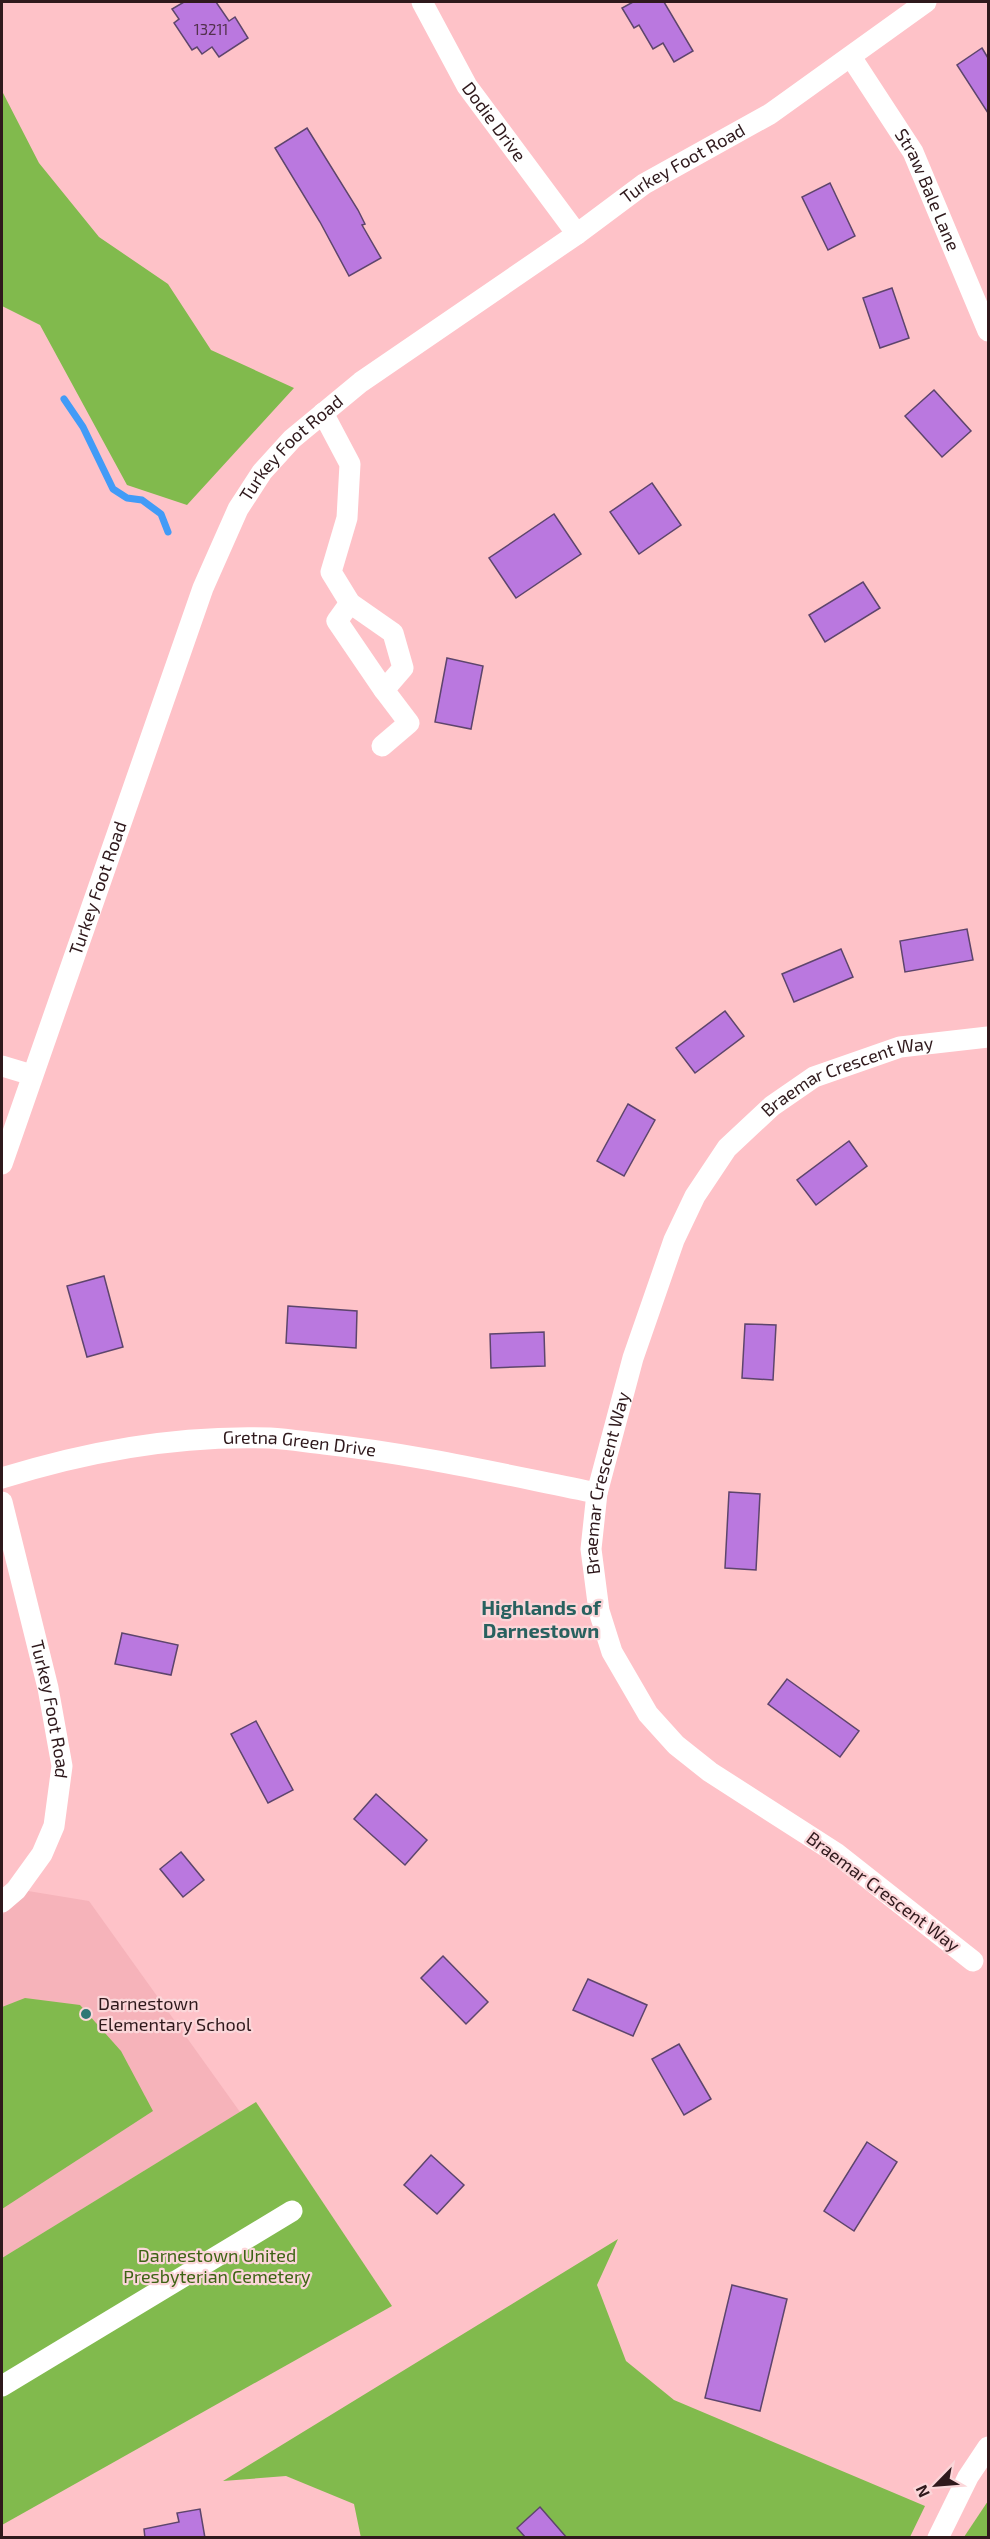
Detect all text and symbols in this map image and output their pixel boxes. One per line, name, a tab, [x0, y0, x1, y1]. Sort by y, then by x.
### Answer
house number: 13211	[194, 20, 228, 38]
street label: Dodie Drive	[458, 77, 531, 165]
street label: Turkey Foot Road	[616, 118, 749, 208]
street label: Straw Bale Lane	[891, 124, 965, 254]
street label: Turkey Foot Road	[234, 390, 347, 505]
street label: Turkey Foot Road	[64, 818, 131, 958]
street label: Braemar Crescent Way	[756, 1031, 935, 1121]
street label: Braemar Crescent Way	[579, 1389, 634, 1576]
street label: Gretna Green Drive	[222, 1426, 378, 1461]
district label: Highlands of Darnestown	[481, 1595, 602, 1642]
street label: Turkey Foot Road	[27, 1638, 74, 1780]
street label: Braemar Crescent Way	[803, 1826, 965, 1956]
place label: Darnestown Elementary School	[98, 1992, 252, 2035]
marker: Darnestown Elementary School	[79, 2007, 93, 2021]
park label: Darnestown United Presbyterian Cemetery	[123, 2244, 311, 2287]
north arrow	[906, 2455, 966, 2515]
text: N	[911, 2482, 933, 2501]

